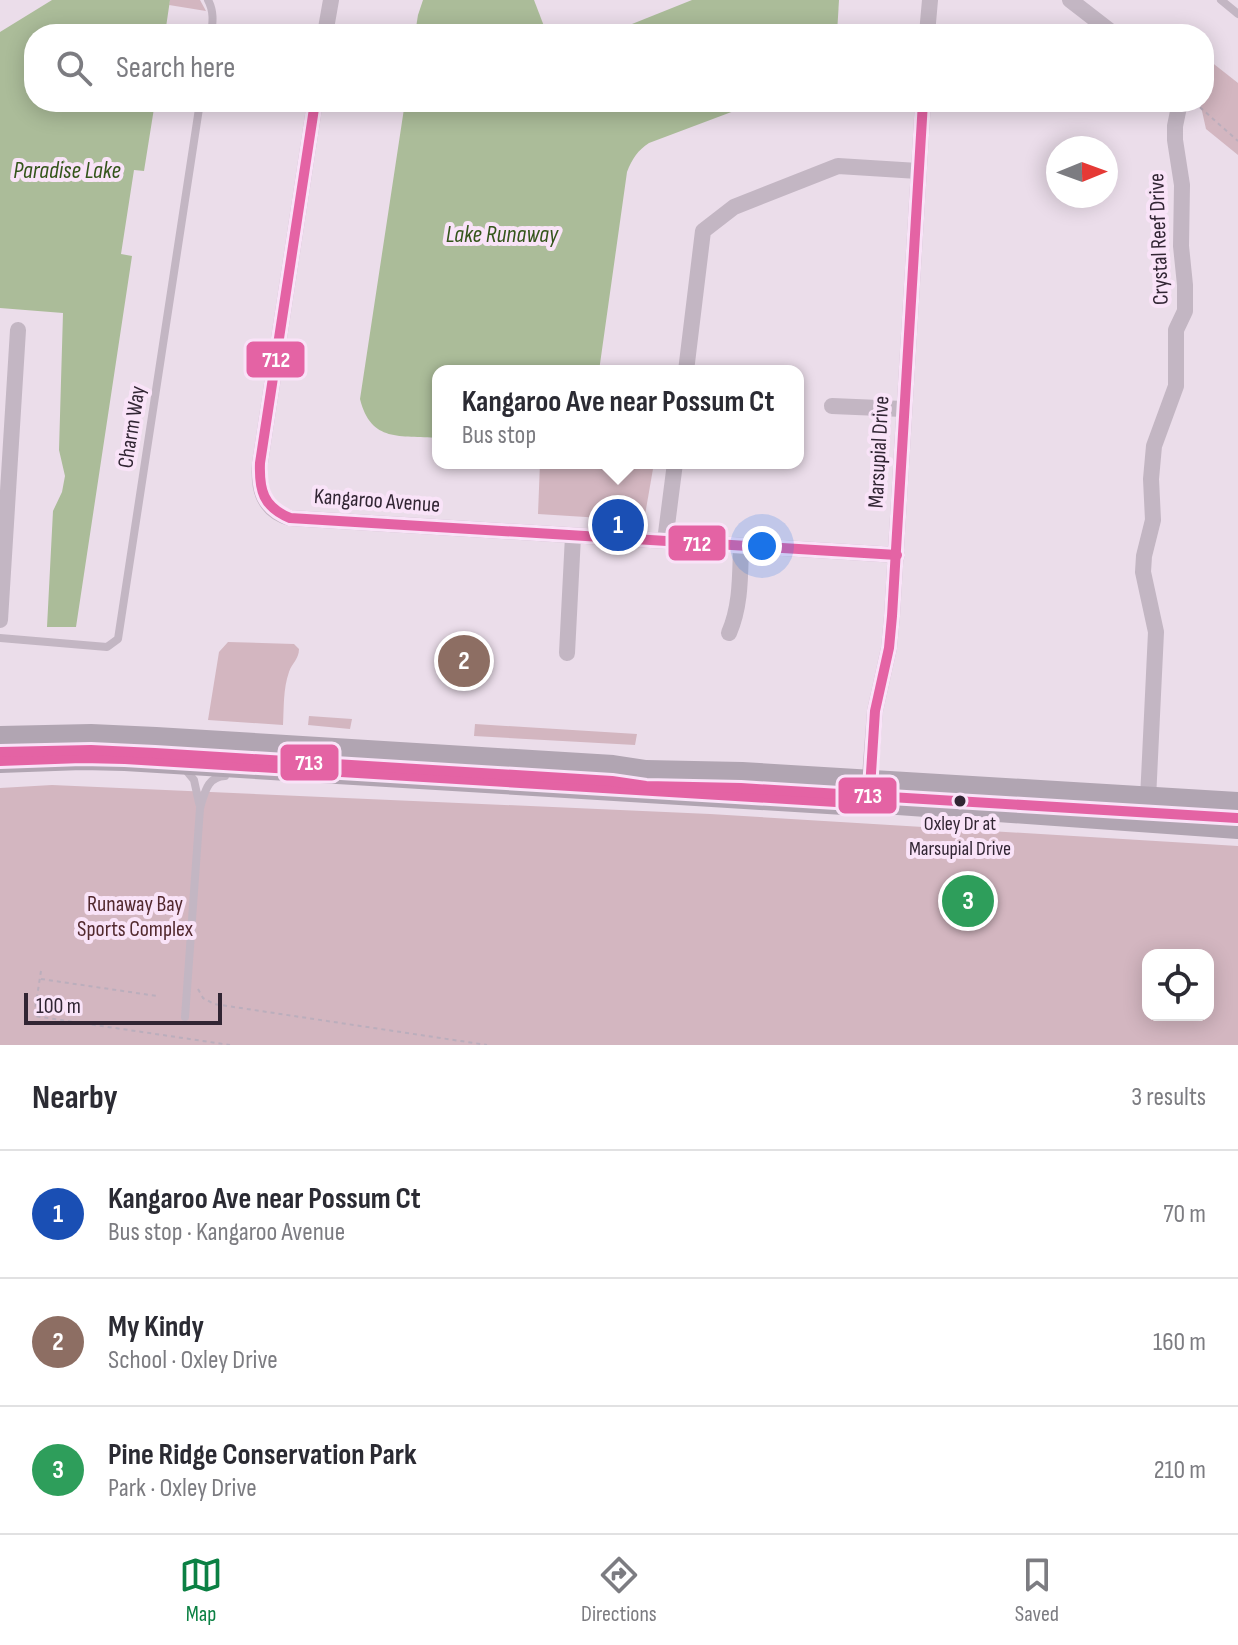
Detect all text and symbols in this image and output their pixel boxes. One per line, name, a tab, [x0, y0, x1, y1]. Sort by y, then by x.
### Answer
search box	[24, 24, 1214, 112]
icon: search	[52, 46, 96, 90]
text: Search here	[116, 50, 235, 86]
north arrow	[1046, 136, 1118, 208]
water label: Paradise Lake	[13, 156, 121, 185]
street label: Crystal Reef Drive	[1143, 173, 1175, 305]
water label: Lake Runaway	[446, 220, 559, 249]
line badge: 712	[245, 340, 306, 379]
text: 712	[262, 347, 290, 374]
popup	[432, 365, 804, 469]
street label: Charm Way	[112, 383, 152, 470]
text: Kangaroo Ave near Possum Ct	[462, 384, 774, 420]
street label: Marsupial Drive	[863, 395, 895, 509]
text: Bus stop	[462, 420, 536, 451]
street label: Kangaroo Avenue	[313, 483, 441, 519]
pin: 1	[592, 495, 644, 555]
line badge: 712	[667, 524, 727, 562]
your location	[742, 526, 782, 566]
text: 712	[683, 531, 711, 558]
pin: 2	[438, 631, 490, 691]
line badge: 713	[279, 743, 340, 782]
text: 713	[295, 750, 323, 777]
line badge: 713	[837, 776, 898, 815]
text: 713	[854, 783, 882, 810]
marker: Oxley Dr at Marsupial Drive	[952, 793, 968, 809]
place label: Oxley Dr at Marsupial Drive	[909, 812, 1011, 861]
pin: 3	[942, 871, 994, 931]
park label: Runaway Bay Sports Complex	[77, 891, 194, 943]
map controls	[1142, 949, 1214, 1021]
button: locate	[1142, 949, 1214, 1021]
scale bar	[24, 989, 222, 1025]
text: 100 m	[36, 993, 81, 1020]
text: Nearby	[32, 1077, 118, 1118]
text: 3 results	[1131, 1082, 1206, 1113]
text: Kangaroo Ave near Possum Ct	[108, 1181, 421, 1217]
text: 1	[53, 1199, 63, 1230]
text: 70 m	[1163, 1199, 1206, 1230]
text: Bus stop · Kangaroo Avenue	[108, 1217, 345, 1248]
text: My Kindy	[108, 1309, 204, 1345]
text: 2	[52, 1327, 64, 1358]
text: 160 m	[1153, 1327, 1206, 1358]
text: School · Oxley Drive	[108, 1345, 278, 1376]
text: Pine Ridge Conservation Park	[108, 1437, 417, 1473]
text: 3	[52, 1455, 64, 1486]
text: 210 m	[1154, 1455, 1206, 1486]
text: Park · Oxley Drive	[108, 1473, 257, 1504]
tab: Map	[179, 1553, 223, 1628]
tab: Directions	[581, 1553, 657, 1628]
tab: Saved	[1015, 1553, 1059, 1628]

